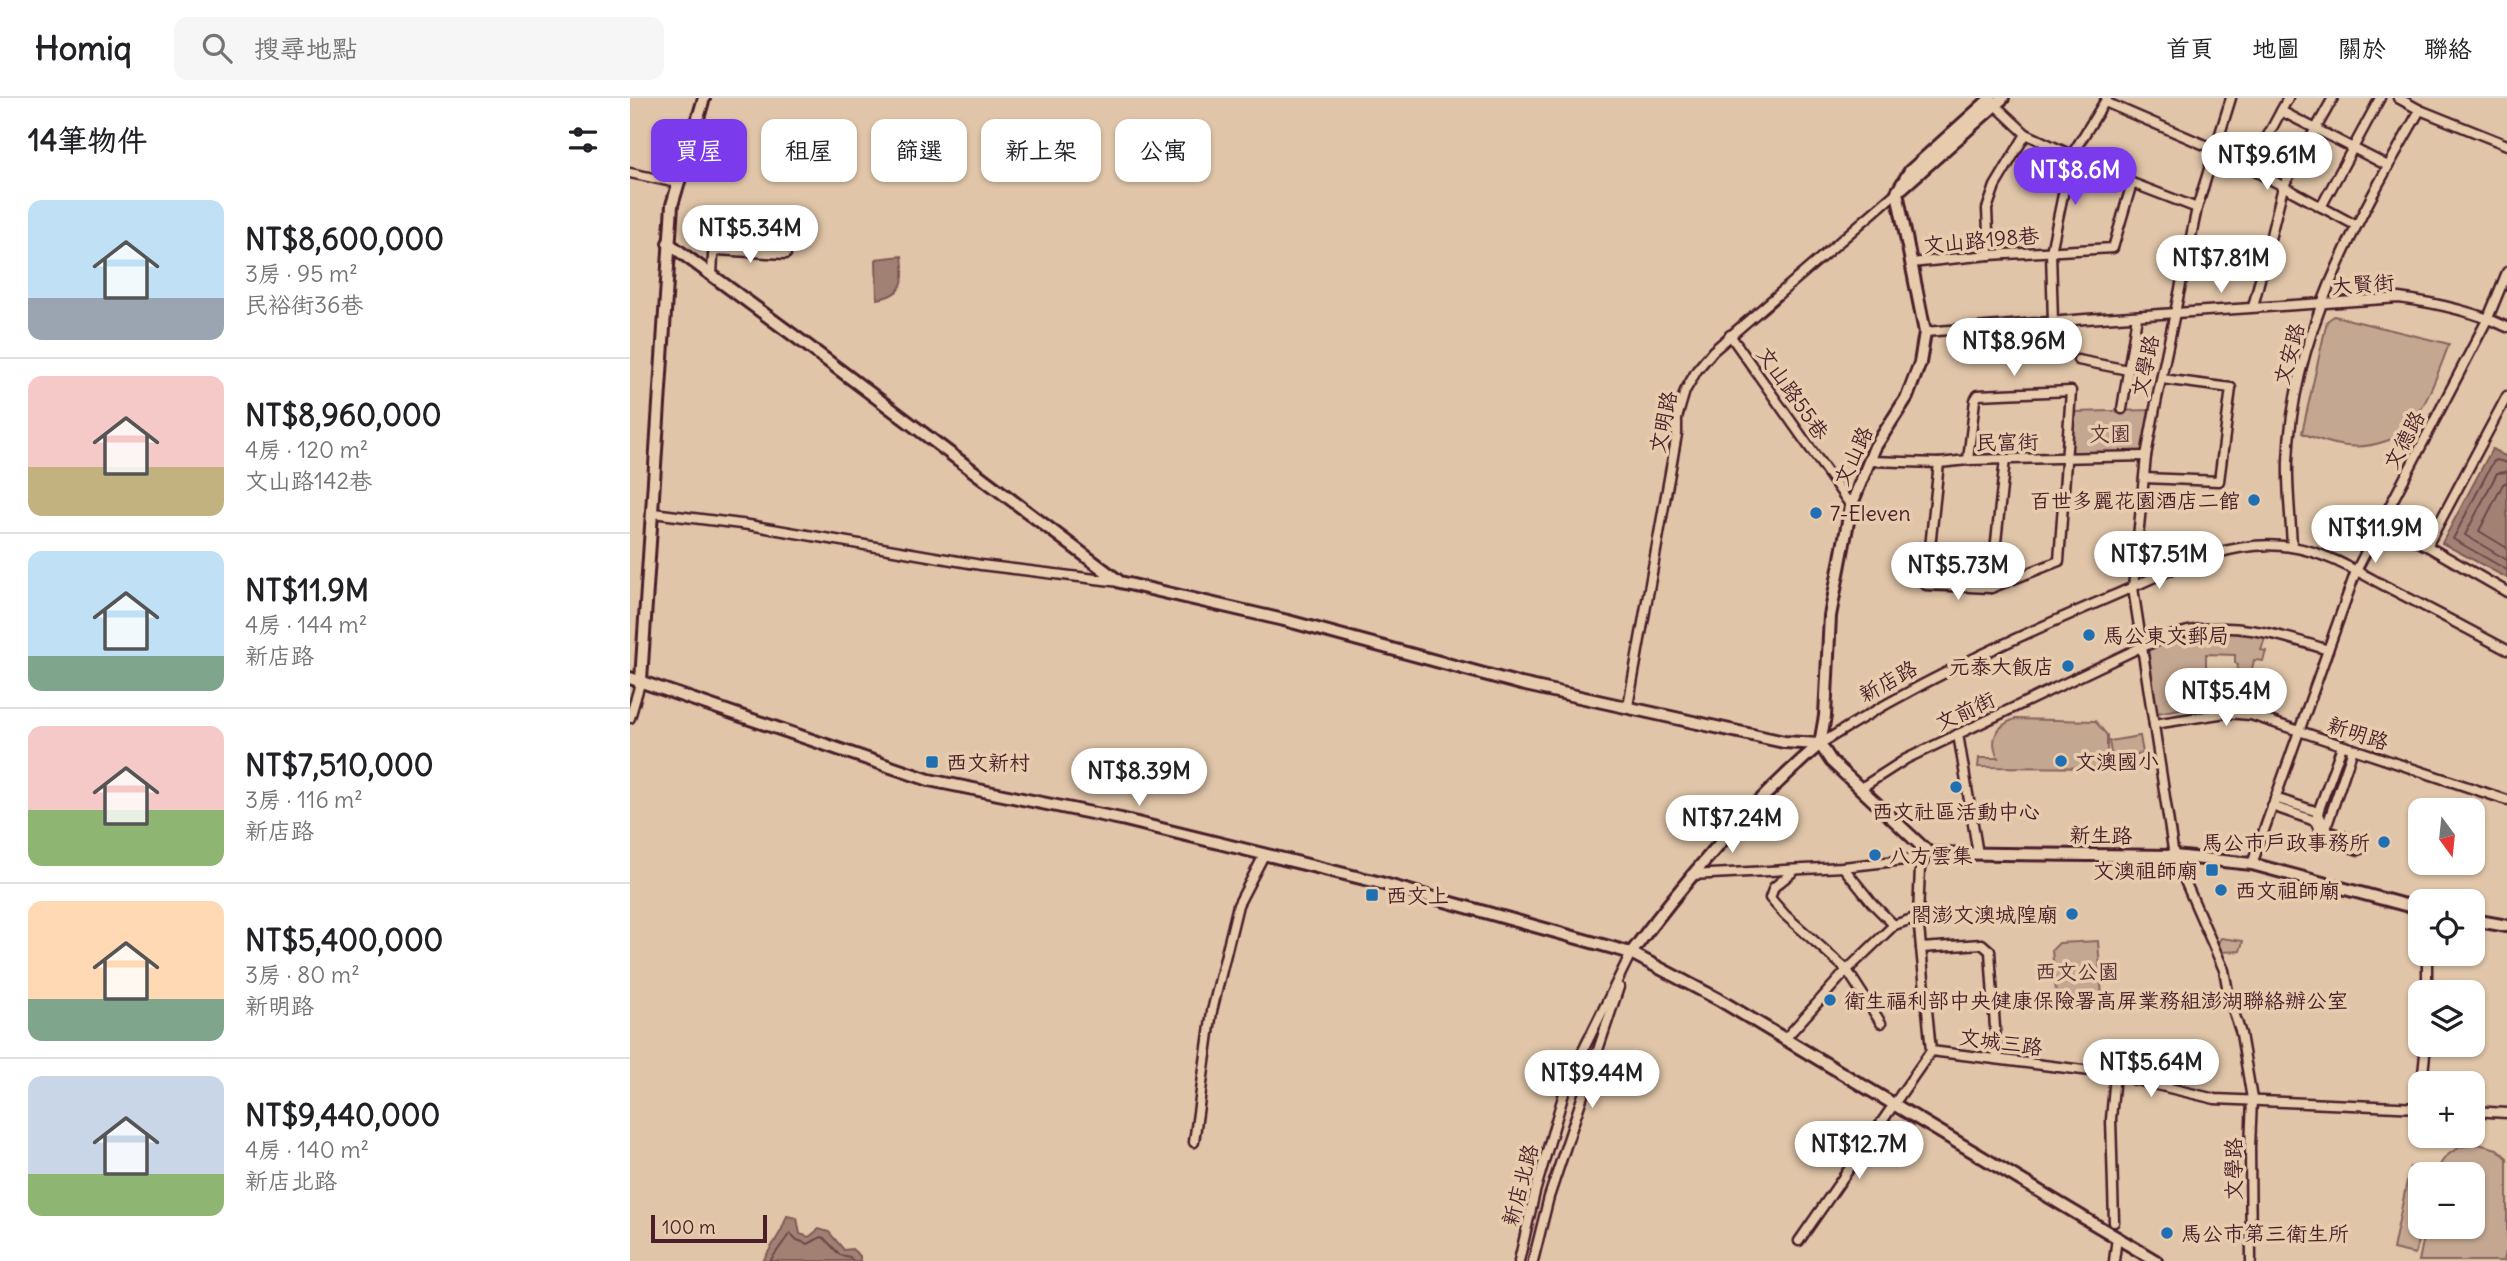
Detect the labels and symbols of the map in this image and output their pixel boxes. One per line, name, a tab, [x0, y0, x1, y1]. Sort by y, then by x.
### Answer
pin: NT$9.61M	[2195, 132, 2339, 192]
pin: NT$8.6M	[2010, 148, 2140, 207]
pin: NT$5.34M	[678, 206, 822, 265]
street label: 文山路198巷	[1922, 221, 2040, 259]
pin: NT$7.81M	[2149, 236, 2293, 295]
street label: 大賢街	[2331, 268, 2395, 300]
pin: NT$8.96M	[1942, 318, 2086, 378]
street label: 文安路	[2268, 320, 2310, 388]
street label: 文學路	[2125, 332, 2165, 400]
street label: 文山路55巷	[1751, 341, 1835, 445]
street label: 文明路	[1643, 388, 1683, 456]
street label: 文德路	[2377, 406, 2431, 474]
park label: 文園	[2089, 420, 2131, 447]
street label: 文山路	[1827, 422, 1879, 490]
street label: 民富街	[1975, 428, 2039, 456]
place label: 百世多麗花園酒店二館	[2030, 487, 2240, 514]
marker: 百世多麗花園酒店二館	[2246, 492, 2262, 508]
place label: 7-Eleven	[1830, 500, 1911, 527]
marker: 7-Eleven	[1808, 505, 1824, 521]
pin: NT$11.9M	[2303, 505, 2447, 565]
pin: NT$7.51M	[2087, 532, 2231, 591]
pin: NT$5.73M	[1886, 542, 2030, 602]
place label: 馬公東文郵局	[2103, 622, 2229, 649]
marker: 馬公東文郵局	[2081, 627, 2097, 643]
place label: 元泰大飯店	[1949, 653, 2054, 680]
street label: 新店路	[1854, 654, 1922, 708]
marker: 元泰大飯店	[2060, 658, 2076, 674]
pin: NT$5.4M	[2161, 668, 2291, 728]
street label: 文前街	[1931, 685, 1999, 737]
street label: 新明路	[2324, 710, 2392, 756]
pin: NT$8.39M	[1067, 748, 1211, 808]
place label: 文澳國小	[2075, 748, 2159, 775]
place label: 西文新村	[946, 749, 1030, 776]
marker: 文澳國小	[2053, 753, 2069, 769]
marker: 西文新村	[924, 754, 940, 770]
marker: 西文社區活動中心	[1948, 779, 1964, 795]
pin: NT$7.24M	[1660, 796, 1804, 855]
place label: 西文社區活動中心	[1872, 798, 2040, 825]
north arrow	[2408, 798, 2485, 875]
street label: 新生路	[2069, 821, 2133, 849]
place label: 馬公市戶政事務所	[2202, 829, 2370, 856]
marker: 馬公市戶政事務所	[2376, 834, 2392, 850]
place label: 八方雲集	[1889, 842, 1973, 869]
marker: 八方雲集	[1867, 847, 1883, 863]
place label: 文澳祖師廟	[2093, 857, 2198, 884]
marker: 文澳祖師廟	[2204, 862, 2220, 878]
place label: 西文祖師廟	[2235, 877, 2340, 904]
place label: 西文上	[1386, 882, 1449, 909]
marker: 西文祖師廟	[2213, 882, 2229, 898]
marker: 西文上	[1364, 887, 1380, 903]
place label: 閤澎文澳城隍廟	[1911, 901, 2058, 928]
marker: 閤澎文澳城隍廟	[2064, 906, 2080, 922]
park label: 西文公園	[2035, 958, 2119, 985]
place label: 衛生福利部中央健康保險署高屏業務組澎湖聯絡辦公室	[1844, 987, 2348, 1014]
marker: 衛生福利部中央健康保險署高屏業務組澎湖聯絡辦公室	[1822, 992, 1838, 1008]
street label: 文城三路	[1958, 1023, 2044, 1061]
pin: NT$5.64M	[2079, 1040, 2223, 1099]
pin: NT$9.44M	[1520, 1051, 1664, 1110]
pin: NT$12.7M	[1787, 1122, 1931, 1181]
street label: 文學路	[2220, 1138, 2247, 1201]
street label: 新店北路	[1496, 1141, 1544, 1229]
scale bar	[651, 1212, 766, 1244]
place label: 馬公市第三衛生所	[2181, 1220, 2349, 1247]
marker: 馬公市第三衛生所	[2159, 1225, 2175, 1241]

